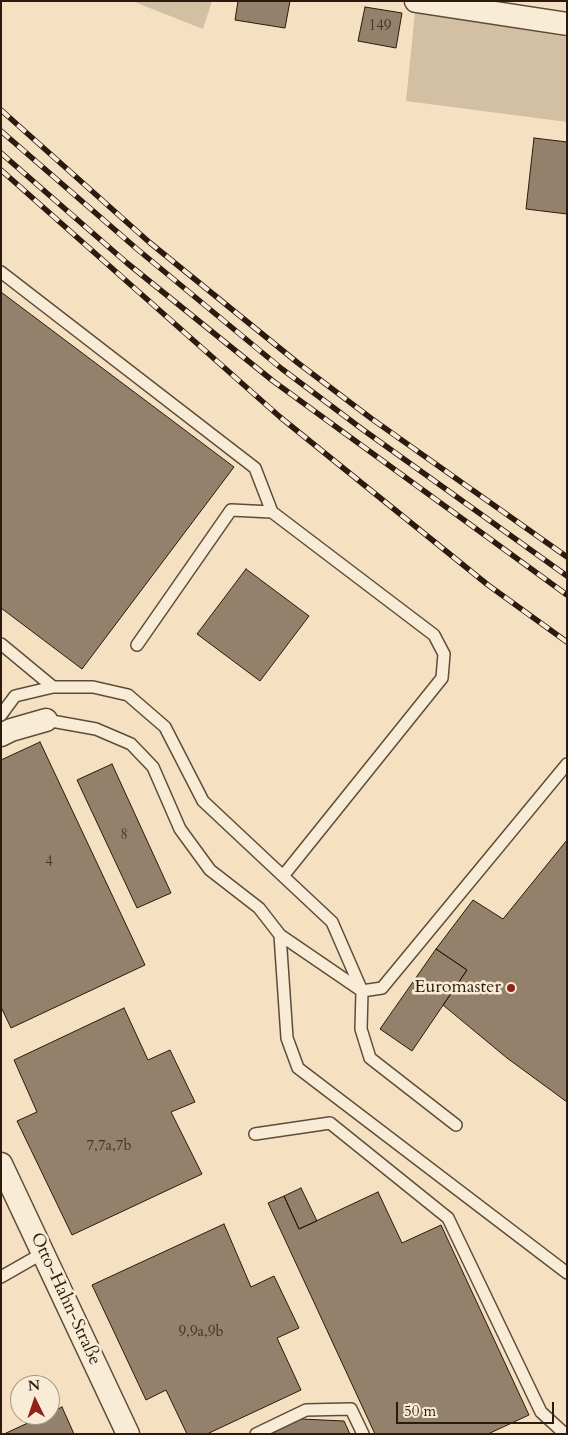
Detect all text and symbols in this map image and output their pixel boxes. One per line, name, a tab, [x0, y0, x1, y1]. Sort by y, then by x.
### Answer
house number: 149	[368, 18, 392, 36]
house number: 8	[120, 827, 128, 845]
house number: 4	[45, 854, 53, 872]
place label: Euromaster	[414, 977, 501, 999]
marker: Euromaster	[505, 982, 517, 994]
house number: 7,7a,7b	[86, 1138, 132, 1156]
street label: Otto-Hahn-Straße	[25, 1229, 105, 1369]
house number: 9,9a,9b	[178, 1324, 224, 1342]
north arrow	[10, 1375, 60, 1425]
text: N	[27, 1376, 41, 1395]
scale bar	[398, 1392, 556, 1424]
text: 50 m	[404, 1401, 436, 1421]

